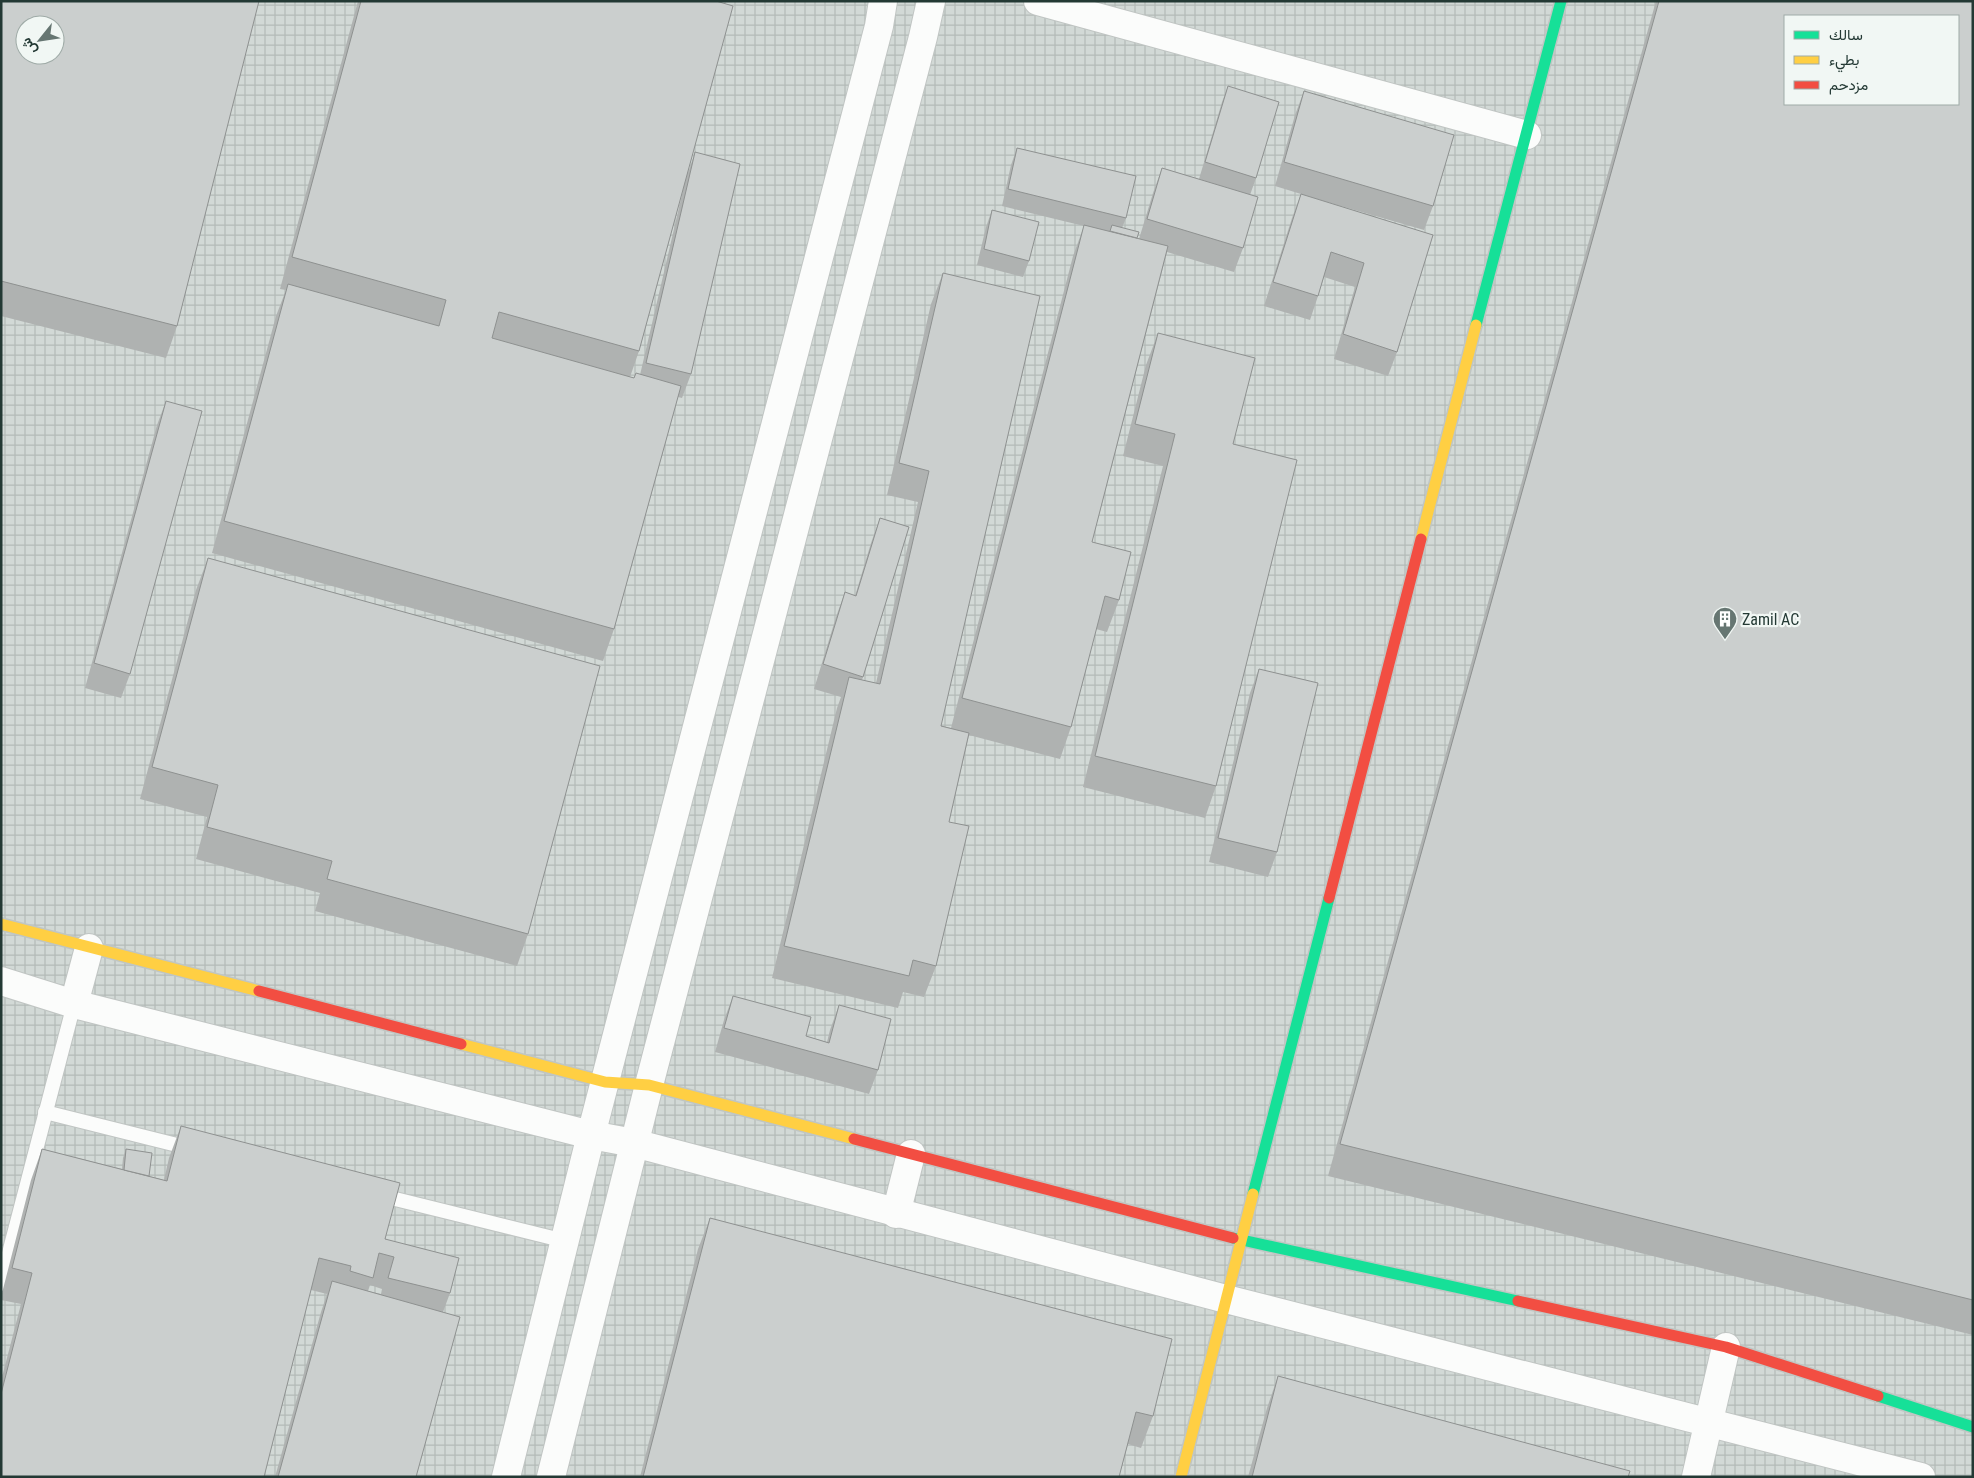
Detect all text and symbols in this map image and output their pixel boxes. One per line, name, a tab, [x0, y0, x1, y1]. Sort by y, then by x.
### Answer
north arrow	[15, 15, 65, 65]
legend	[1784, 15, 1959, 105]
text: سالك	[1829, 26, 1863, 44]
text: ش	[18, 35, 41, 58]
text: بطيء	[1829, 51, 1859, 73]
text: مزدحم	[1829, 76, 1868, 95]
building icon: Zamil AC	[1712, 606, 1738, 640]
place label: Zamil AC	[1742, 610, 1799, 629]

